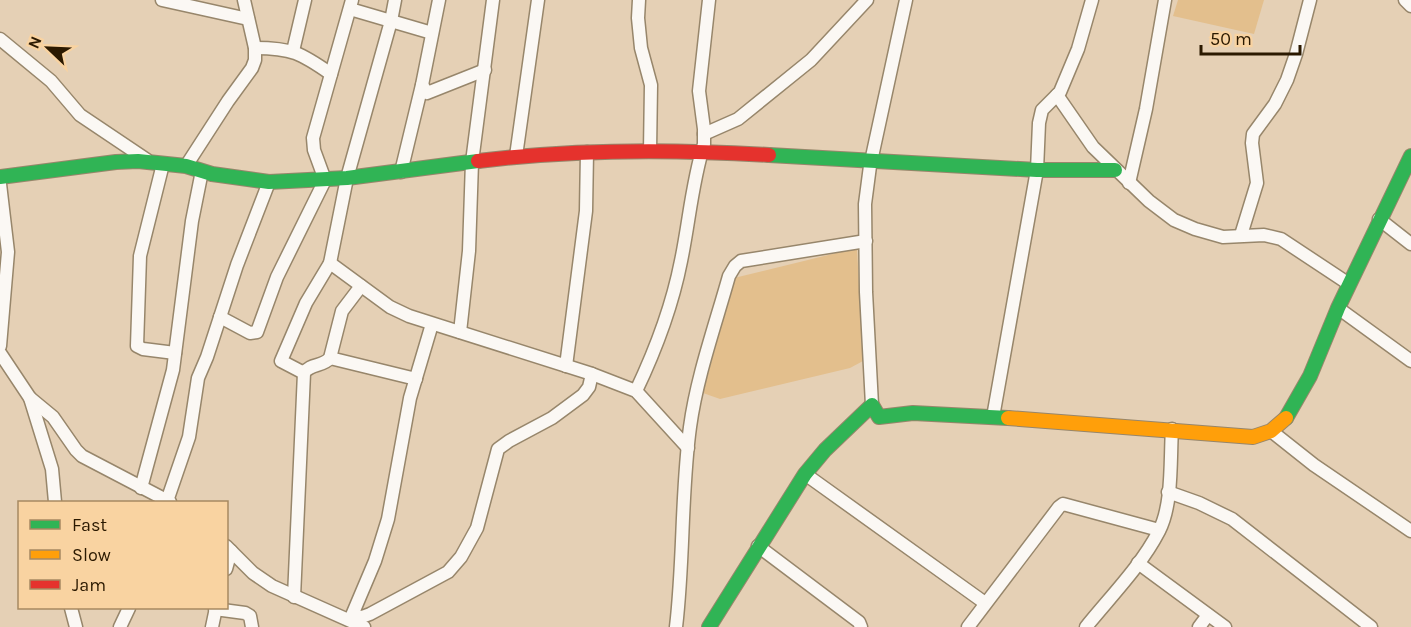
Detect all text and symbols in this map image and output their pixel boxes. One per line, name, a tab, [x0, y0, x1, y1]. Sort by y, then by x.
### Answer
north arrow	[18, 18, 78, 78]
scale bar	[1201, 18, 1300, 56]
text: 50 m	[1210, 28, 1252, 50]
text: N	[24, 33, 46, 51]
legend	[18, 501, 228, 609]
text: Fast	[72, 514, 107, 536]
text: Slow	[72, 544, 111, 566]
text: Jam	[72, 574, 106, 596]

